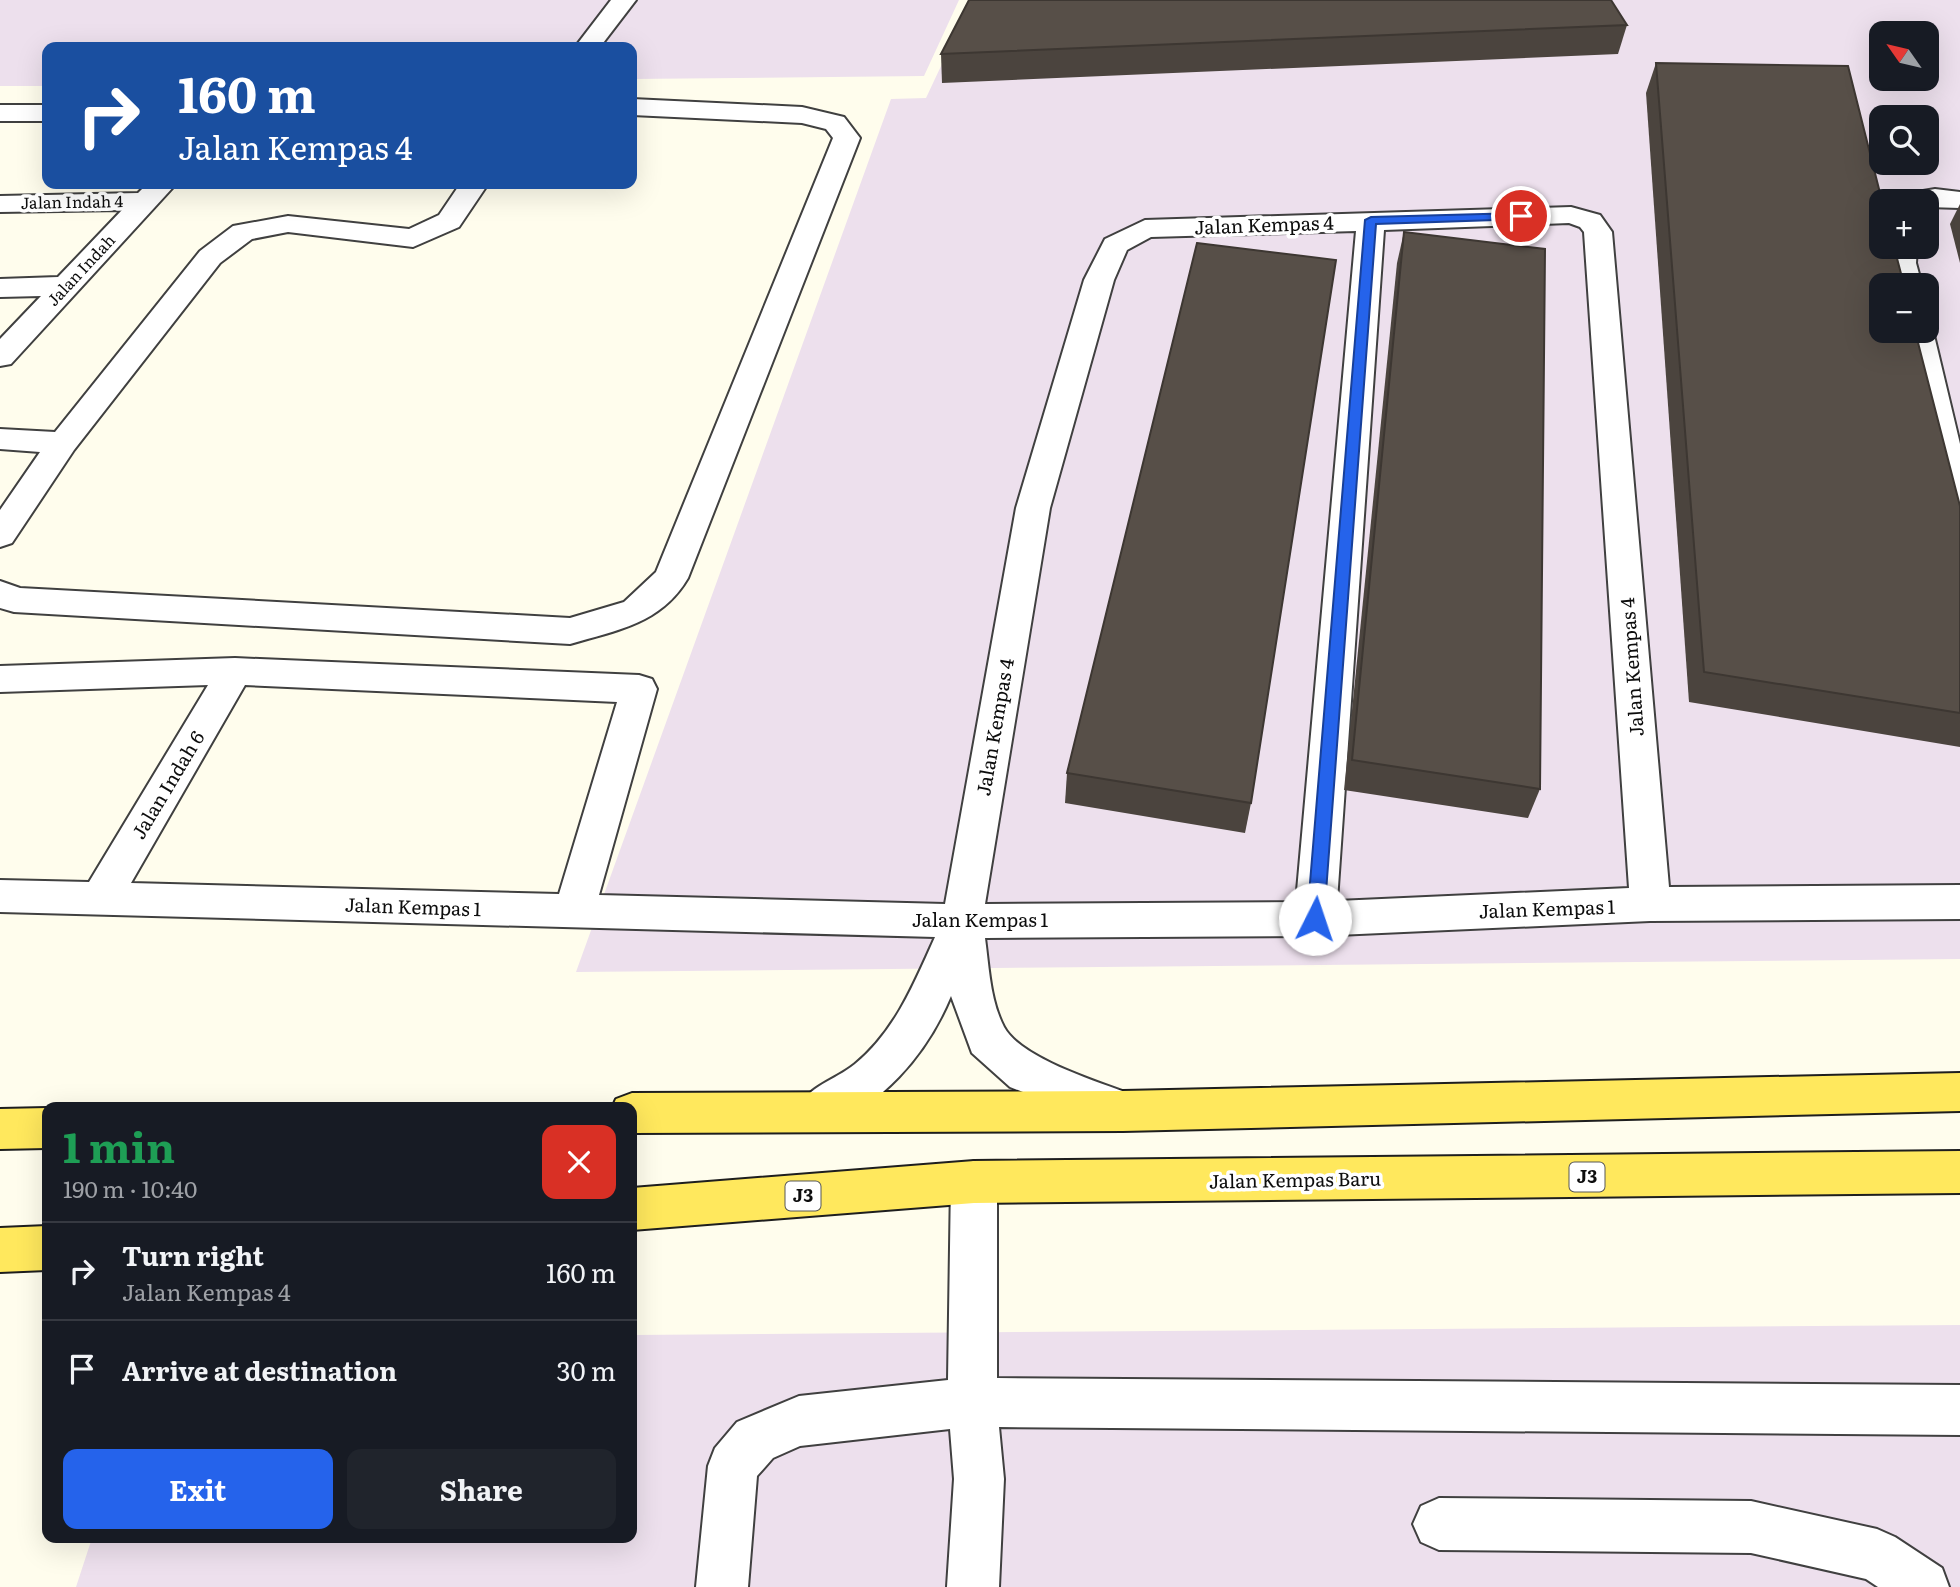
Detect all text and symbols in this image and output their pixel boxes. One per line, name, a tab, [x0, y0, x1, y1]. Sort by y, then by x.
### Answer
north arrow	[1869, 21, 1939, 91]
map controls	[1869, 21, 1939, 343]
text: 160 m	[178, 55, 316, 128]
icon: right	[63, 70, 154, 161]
button: search	[1869, 105, 1939, 175]
text: Jalan Kempas 4	[178, 122, 413, 170]
pin	[1491, 186, 1551, 246]
street label: Jalan Indah 4	[20, 188, 124, 214]
button: +	[1869, 189, 1939, 259]
icon: arrive	[1502, 197, 1540, 235]
street label: Jalan Kempas 4	[1194, 208, 1335, 240]
street label: Jalan Indah	[41, 228, 120, 311]
button: −	[1869, 273, 1939, 343]
street label: Jalan Kempas 4	[1612, 596, 1650, 738]
street label: Jalan Kempas 4	[968, 655, 1020, 798]
street label: Jalan Indah 6	[124, 725, 210, 844]
position arrow	[1278, 882, 1352, 956]
street label: Jalan Kempas 1	[344, 890, 482, 922]
street label: Jalan Kempas 1	[1478, 892, 1616, 924]
street label: Jalan Kempas 1	[912, 905, 1049, 933]
text: 1 min	[63, 1114, 175, 1176]
button: close	[542, 1125, 616, 1199]
road number: J3	[1570, 1162, 1604, 1192]
street label: Jalan Kempas Baru	[1208, 1163, 1381, 1195]
text: 190 m · 10:40	[63, 1171, 197, 1205]
road number: J3	[786, 1182, 820, 1210]
text: Turn right	[122, 1235, 264, 1274]
icon: right	[63, 1252, 101, 1290]
text: 160 m	[546, 1252, 616, 1291]
text: Jalan Kempas 4	[122, 1274, 291, 1308]
icon: arrive	[63, 1350, 101, 1388]
text: Arrive at destination	[122, 1350, 397, 1389]
text: 30 m	[556, 1350, 616, 1389]
button: Exit	[63, 1449, 333, 1529]
button: Share	[347, 1449, 616, 1529]

